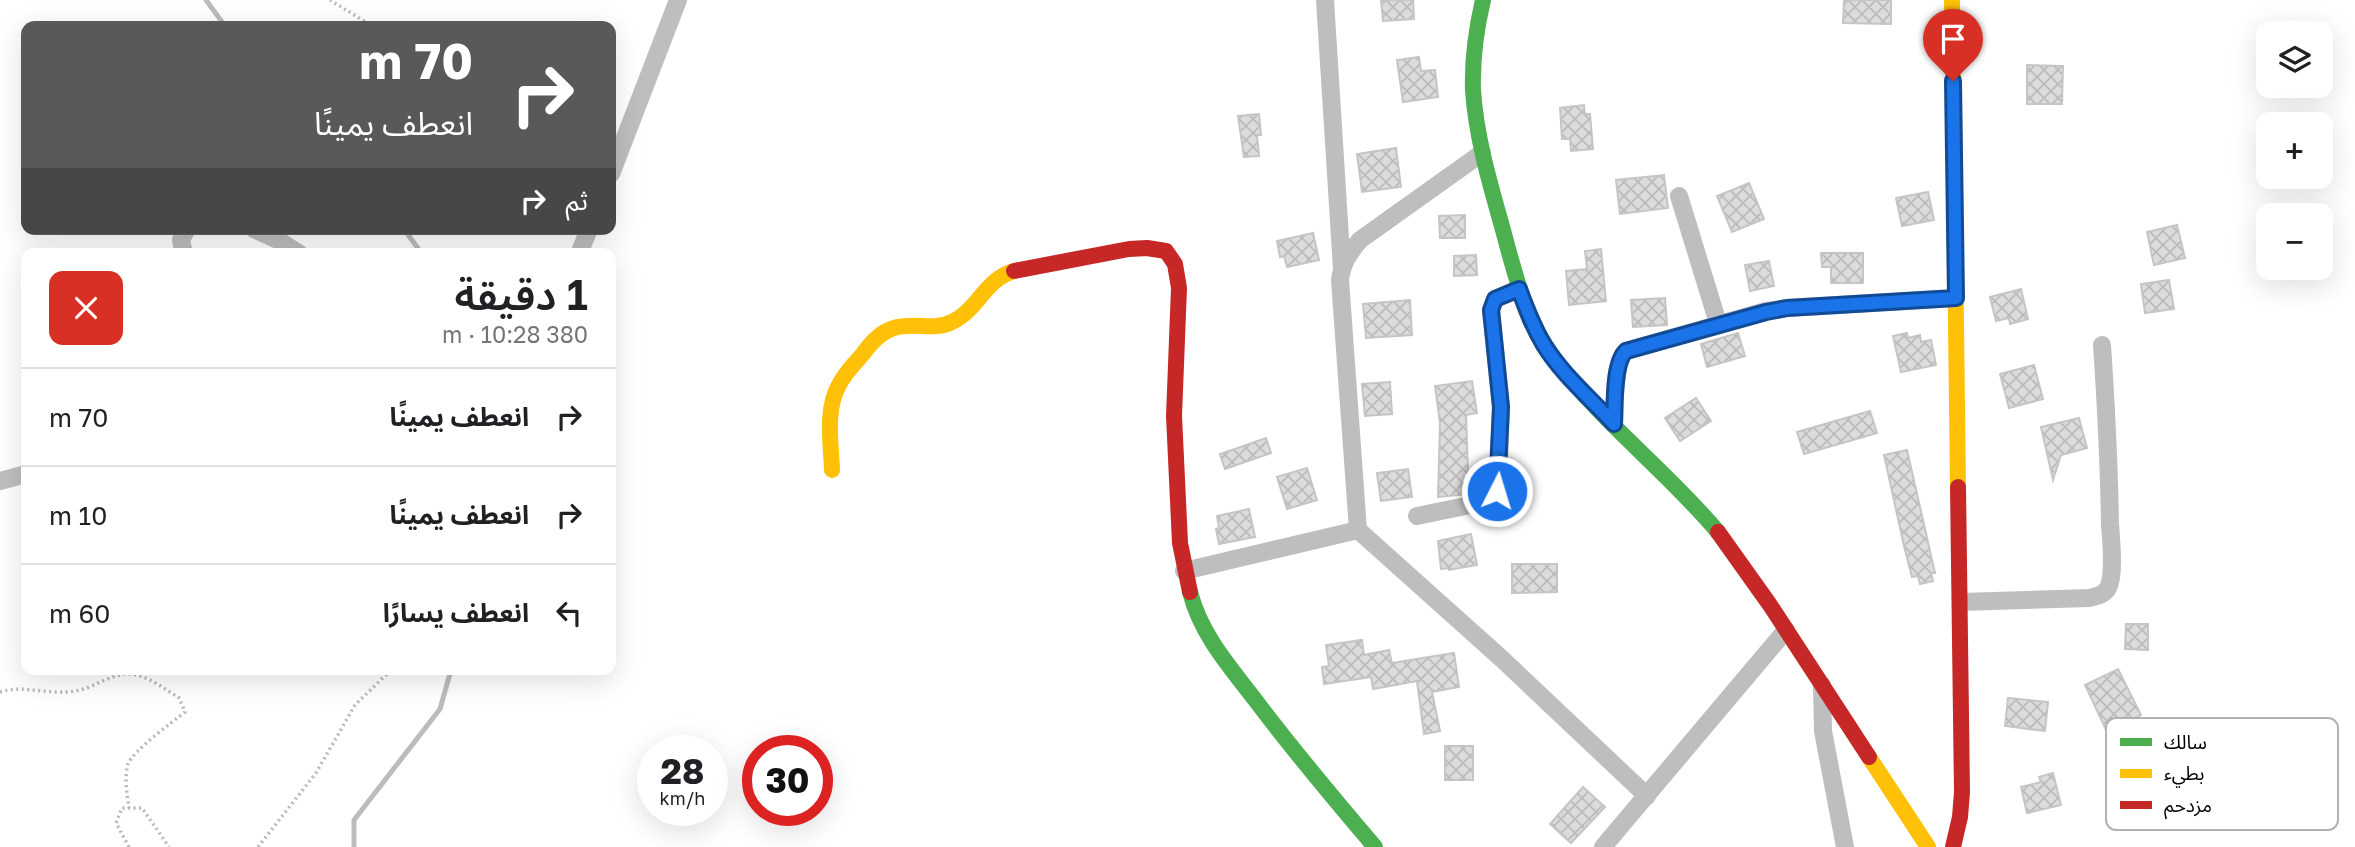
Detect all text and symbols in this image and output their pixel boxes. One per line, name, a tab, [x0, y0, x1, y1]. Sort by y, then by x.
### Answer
pin	[1923, 9, 1983, 81]
icon: arrive	[1934, 20, 1972, 58]
map controls	[2256, 21, 2333, 280]
button: layers	[2256, 21, 2333, 98]
text: 70 m	[359, 31, 473, 90]
icon: right	[497, 49, 588, 140]
text: انعطف يمينًا	[314, 104, 473, 142]
button: +	[2256, 112, 2333, 189]
icon: right	[514, 182, 552, 220]
text: ثم	[566, 185, 588, 216]
button: −	[2256, 203, 2333, 280]
text: 1 دقيقة	[454, 269, 588, 319]
button: close	[49, 271, 123, 345]
text: 380 m · 10:28	[442, 320, 588, 348]
icon: right	[550, 398, 588, 436]
text: انعطف يمينًا	[390, 401, 529, 432]
text: 70 m	[49, 402, 108, 433]
position arrow	[1460, 454, 1534, 528]
icon: right	[550, 496, 588, 534]
text: انعطف يمينًا	[390, 499, 529, 530]
text: 10 m	[49, 500, 107, 531]
icon: left	[550, 594, 588, 632]
text: انعطف يسارًا	[383, 597, 529, 628]
text: 60 m	[49, 598, 110, 629]
legend	[2106, 718, 2338, 830]
text: سالك	[2164, 730, 2207, 753]
speed limit sign: 30	[742, 735, 833, 826]
text: 28	[661, 750, 704, 792]
text: بطيء	[2164, 761, 2204, 788]
text: km/h	[660, 787, 705, 809]
text: مزدحم	[2164, 793, 2212, 820]

